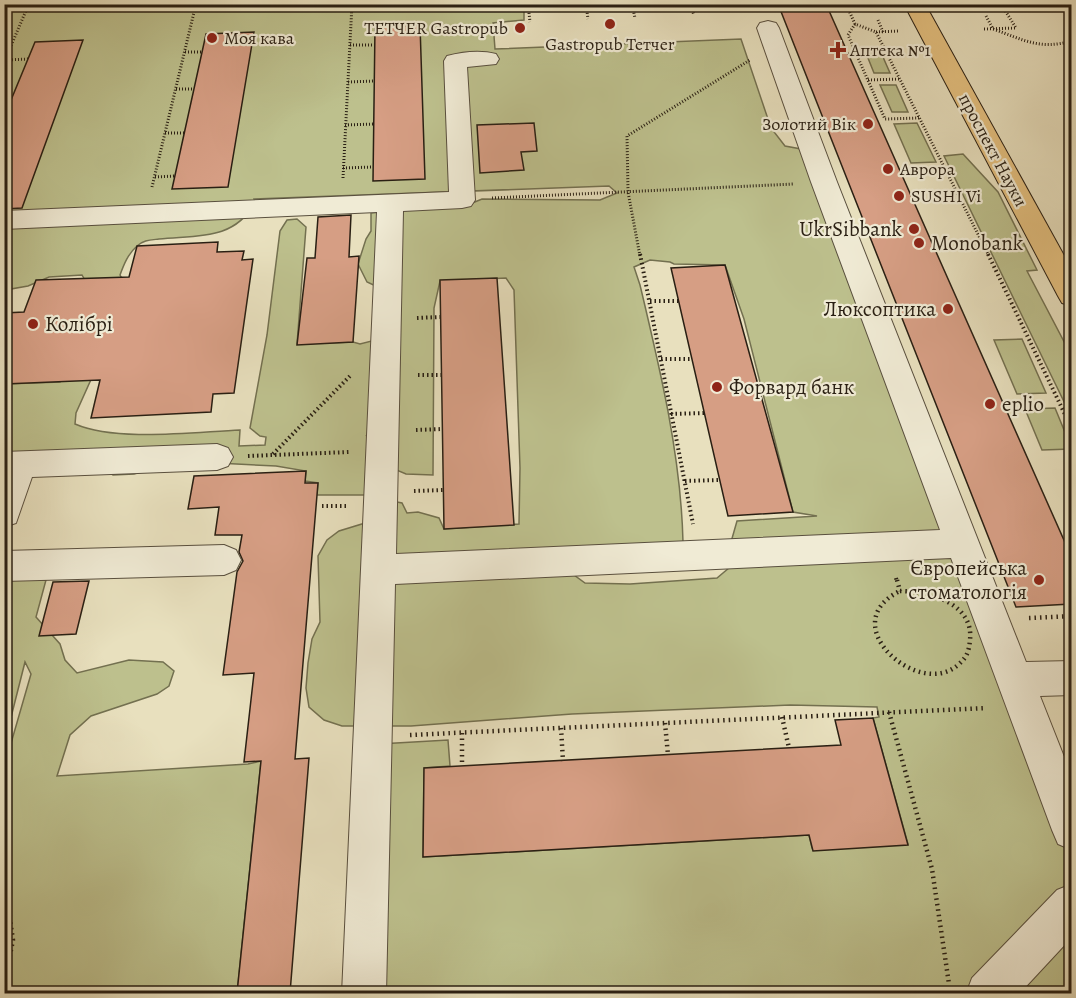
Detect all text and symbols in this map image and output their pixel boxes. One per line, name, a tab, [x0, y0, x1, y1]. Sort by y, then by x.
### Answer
place label: ТЕТЧЕR Gastropub	[364, 16, 508, 40]
marker: Gastropub Teтчеr	[603, 17, 617, 31]
marker: ТЕТЧЕR Gastropub	[513, 21, 527, 35]
place label: Моя кава	[224, 26, 295, 50]
marker: Моя кава	[205, 31, 219, 45]
place label: Gastropub Teтчеr	[545, 32, 675, 56]
place label: Аптека №1	[849, 38, 931, 62]
marker: Аптека №1	[831, 43, 845, 57]
street label: проспект Науки	[953, 89, 1033, 211]
place label: Золотий Вік	[762, 112, 856, 136]
marker: Золотий Вік	[861, 117, 875, 131]
place label: Аврора	[899, 157, 956, 181]
marker: Аврора	[881, 162, 895, 176]
place label: SUSHI Vi	[911, 184, 981, 208]
marker: SUSHI Vi	[892, 189, 906, 203]
place label: UkrSibbank	[799, 215, 903, 243]
marker: UkrSibbank	[907, 222, 921, 236]
place label: Monobank	[931, 229, 1024, 257]
marker: Monobank	[912, 236, 926, 250]
place label: Люксоптика	[824, 295, 936, 323]
marker: Люксоптика	[941, 302, 955, 316]
place label: Колібрі	[45, 310, 113, 338]
marker: Колібрі	[26, 317, 40, 331]
place label: Форвард банк	[729, 373, 855, 401]
marker: Форвард банк	[710, 380, 724, 394]
place label: eplio	[1002, 390, 1044, 418]
marker: eplio	[983, 397, 997, 411]
place label: Європейська стоматологія	[908, 554, 1027, 606]
marker: Європейська стоматологія	[1032, 573, 1046, 587]

